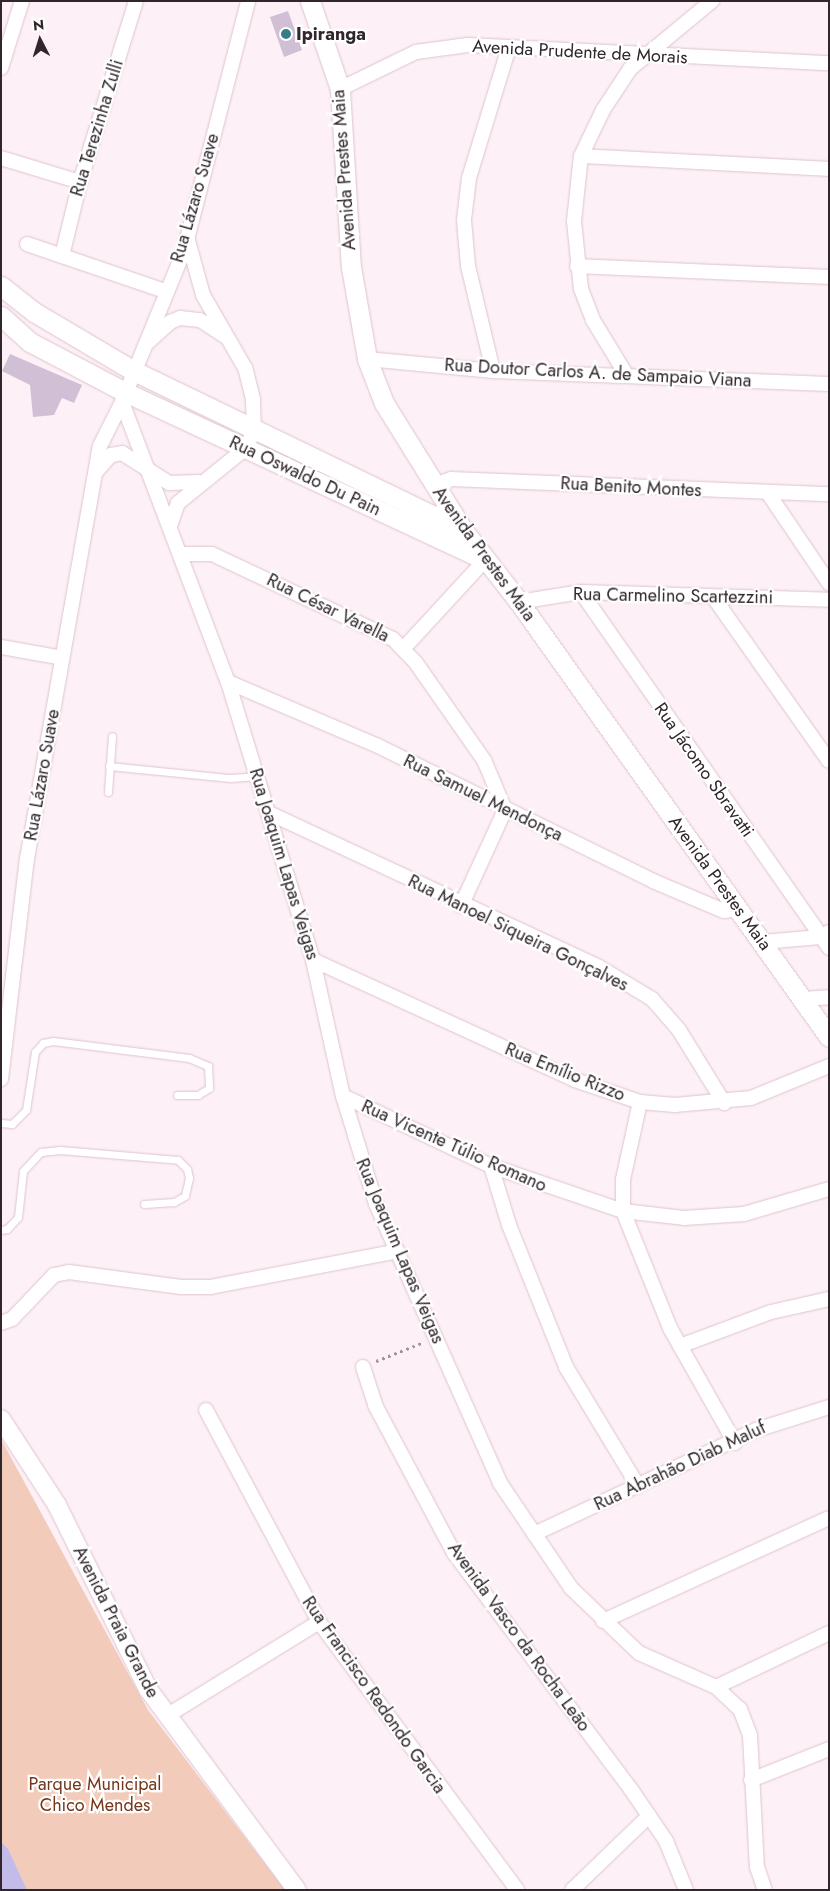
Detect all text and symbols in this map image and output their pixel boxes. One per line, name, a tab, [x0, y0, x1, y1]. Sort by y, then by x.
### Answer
north arrow	[15, 15, 65, 65]
text: N	[32, 15, 45, 36]
place label: Ipiranga	[296, 23, 366, 45]
marker: Ipiranga	[280, 28, 292, 40]
street label: Avenida Prudente de Morais	[472, 36, 688, 68]
street label: Rua Terezinha Zulli	[66, 57, 128, 199]
street label: Avenida Prestes Maia	[328, 89, 360, 251]
street label: Rua Lázaro Suave	[166, 131, 224, 265]
street label: Rua Doutor Carlos A. de Sampaio Viana	[444, 354, 752, 392]
street label: Rua Oswaldo Du Pain	[226, 431, 384, 521]
street label: Rua Benito Montes	[560, 473, 702, 501]
street label: Avenida Prestes Maia	[428, 482, 540, 626]
street label: Rua César Varella	[263, 569, 393, 647]
street label: Rua Carmelino Scartezzini	[573, 583, 773, 609]
street label: Rua Jácomo Sbravatti	[650, 699, 758, 841]
street label: Rua Lázaro Suave	[20, 707, 64, 843]
street label: Rua Samuel Mendonça	[400, 750, 566, 846]
street label: Rua Joaquim Lapas Veigas	[245, 766, 323, 962]
street label: Avenida Prestes Maia	[664, 811, 776, 955]
street label: Rua Manoel Siqueira Gonçalves	[404, 870, 632, 996]
street label: Rua Emílio Rizzo	[502, 1038, 628, 1106]
street label: Rua Vicente Túlio Romano	[358, 1095, 550, 1197]
street label: Rua Joaquim Lapas Veigas	[351, 1155, 449, 1347]
street label: Rua Abrahão Diab Maluf	[591, 1417, 769, 1515]
street label: Avenida Vasco da Rocha Leão	[443, 1538, 595, 1736]
street label: Avenida Praia Grande	[68, 1543, 164, 1701]
street label: Rua Francisco Redondo Garcia	[298, 1592, 450, 1798]
park label: Parque Municipal Chico Mendes	[29, 1774, 161, 1816]

